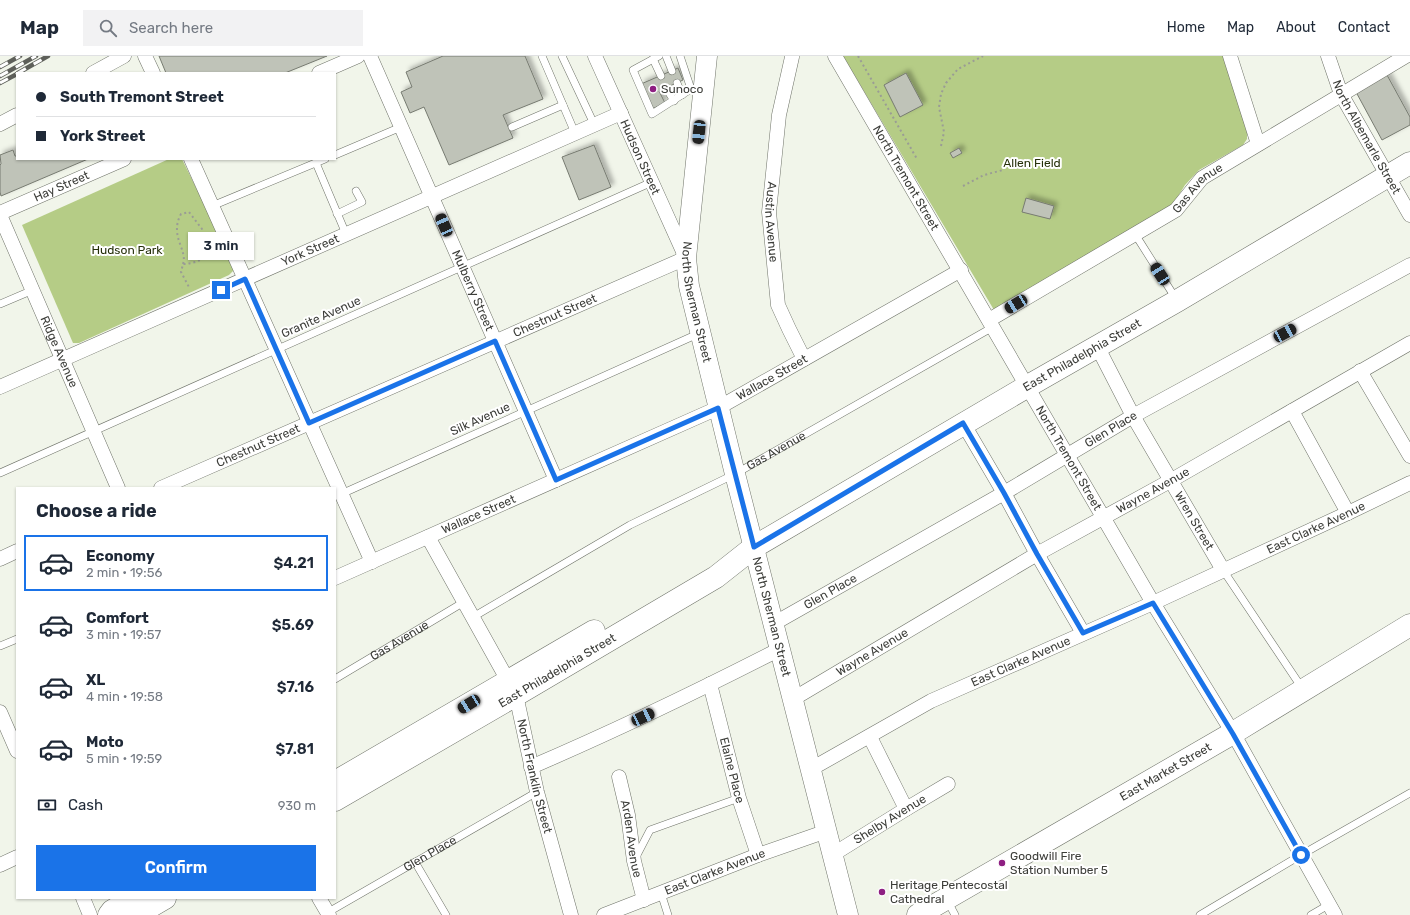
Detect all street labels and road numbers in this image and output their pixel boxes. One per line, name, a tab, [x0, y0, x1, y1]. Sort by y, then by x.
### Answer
street label: North Albemarle Street	[1330, 78, 1404, 197]
street label: Hudson Street	[617, 117, 663, 197]
street label: North Tremont Street	[870, 123, 942, 233]
street label: Gas Avenue	[1169, 160, 1225, 216]
street label: Hay Street	[32, 168, 92, 204]
street label: Austin Avenue	[762, 181, 781, 263]
street label: York Street	[279, 231, 342, 269]
street label: North Sherman Street	[679, 241, 714, 364]
street label: Mulberry Street	[449, 248, 497, 333]
street label: Chestnut Street	[511, 291, 599, 340]
street label: Granite Avenue	[279, 293, 363, 341]
street label: Ridge Avenue	[38, 314, 81, 390]
street label: East Philadelphia Street	[1021, 316, 1144, 394]
street label: Wallace Street	[734, 352, 810, 403]
street label: Silk Avenue	[448, 399, 512, 438]
street label: North Tremont Street	[1033, 403, 1105, 513]
street label: Glen Place	[1082, 408, 1140, 450]
street label: Chestnut Street	[214, 421, 302, 470]
street label: Gas Avenue	[744, 428, 808, 473]
street label: Wayne Avenue	[1114, 464, 1192, 516]
street label: Wren Street	[1172, 489, 1217, 553]
street label: Wallace Street	[439, 492, 518, 537]
street label: East Clarke Avenue	[1264, 499, 1368, 557]
street label: North Sherman Street	[749, 555, 794, 678]
street label: Glen Place	[801, 571, 860, 612]
street label: Gas Avenue	[368, 618, 431, 663]
street label: Wayne Avenue	[834, 625, 911, 679]
street label: East Philadelphia Street	[496, 631, 619, 711]
street label: East Clarke Avenue	[969, 633, 1073, 689]
street label: North Franklin Street	[514, 718, 555, 835]
street label: Elaine Place	[717, 736, 747, 805]
street label: East Market Street	[1117, 740, 1214, 804]
street label: Shelby Avenue	[851, 792, 929, 847]
street label: Arden Avenue	[618, 799, 645, 879]
street label: Glen Place	[401, 833, 459, 874]
street label: East Clarke Avenue	[662, 846, 767, 898]

